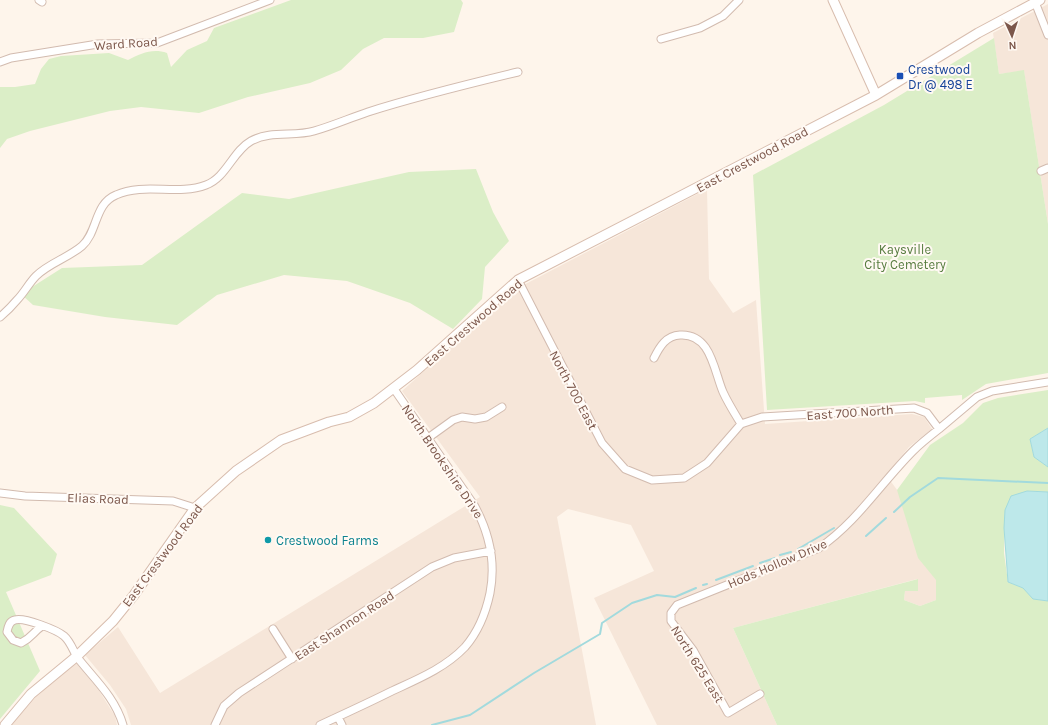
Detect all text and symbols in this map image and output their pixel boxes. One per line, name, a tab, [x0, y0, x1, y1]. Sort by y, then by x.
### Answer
north arrow	[992, 16, 1032, 56]
street label: Ward Road	[94, 34, 158, 53]
text: N	[1008, 39, 1017, 52]
place label: Crestwood Dr @ 498 E	[908, 62, 973, 92]
marker: Crestwood Dr @ 498 E	[895, 71, 905, 81]
street label: East Crestwood Road	[694, 124, 811, 195]
park label: Kaysville City Cemetery	[864, 242, 946, 272]
street label: East Crestwood Road	[421, 276, 525, 369]
street label: North 700 East	[546, 348, 601, 432]
street label: North Brookshire Drive	[399, 401, 487, 521]
street label: East 700 North	[806, 402, 894, 423]
street label: Elias Road	[67, 490, 129, 507]
street label: East Crestwood Road	[119, 501, 206, 610]
place label: Crestwood Farms	[276, 533, 379, 548]
marker: Crestwood Farms	[263, 535, 273, 545]
street label: Hods Hollow Drive	[725, 536, 829, 591]
street label: East Shannon Road	[292, 588, 397, 663]
street label: North 625 East	[668, 623, 727, 706]

